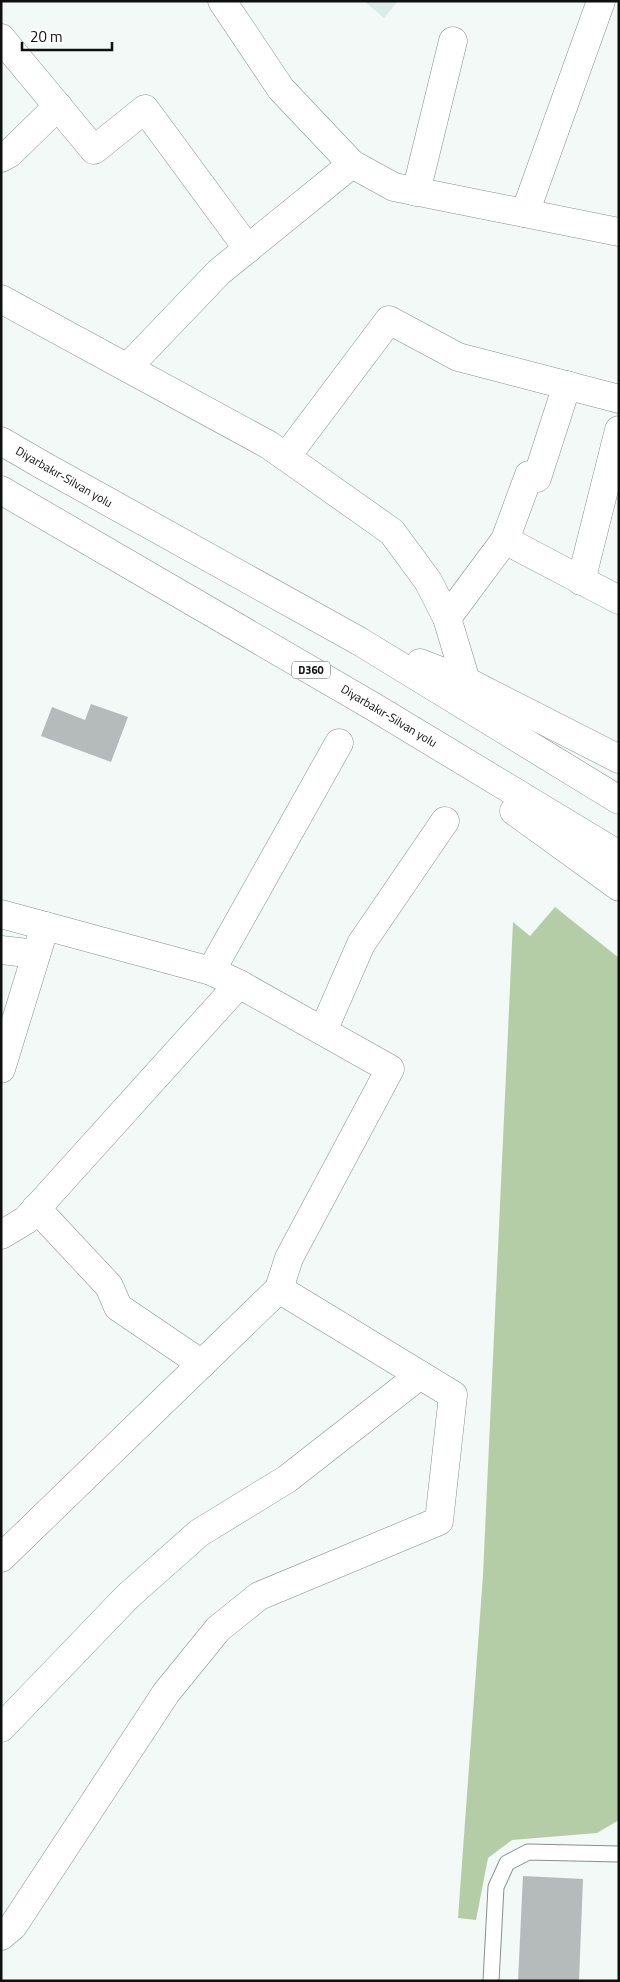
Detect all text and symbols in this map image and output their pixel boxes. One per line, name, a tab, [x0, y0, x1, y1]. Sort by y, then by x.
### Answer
scale bar	[22, 20, 112, 52]
text: 20 m	[30, 25, 63, 48]
street label: Diyarbakır-Silvan yolu	[12, 441, 116, 512]
road number: D360	[292, 662, 330, 678]
street label: Diyarbakır-Silvan yolu	[338, 679, 441, 752]

